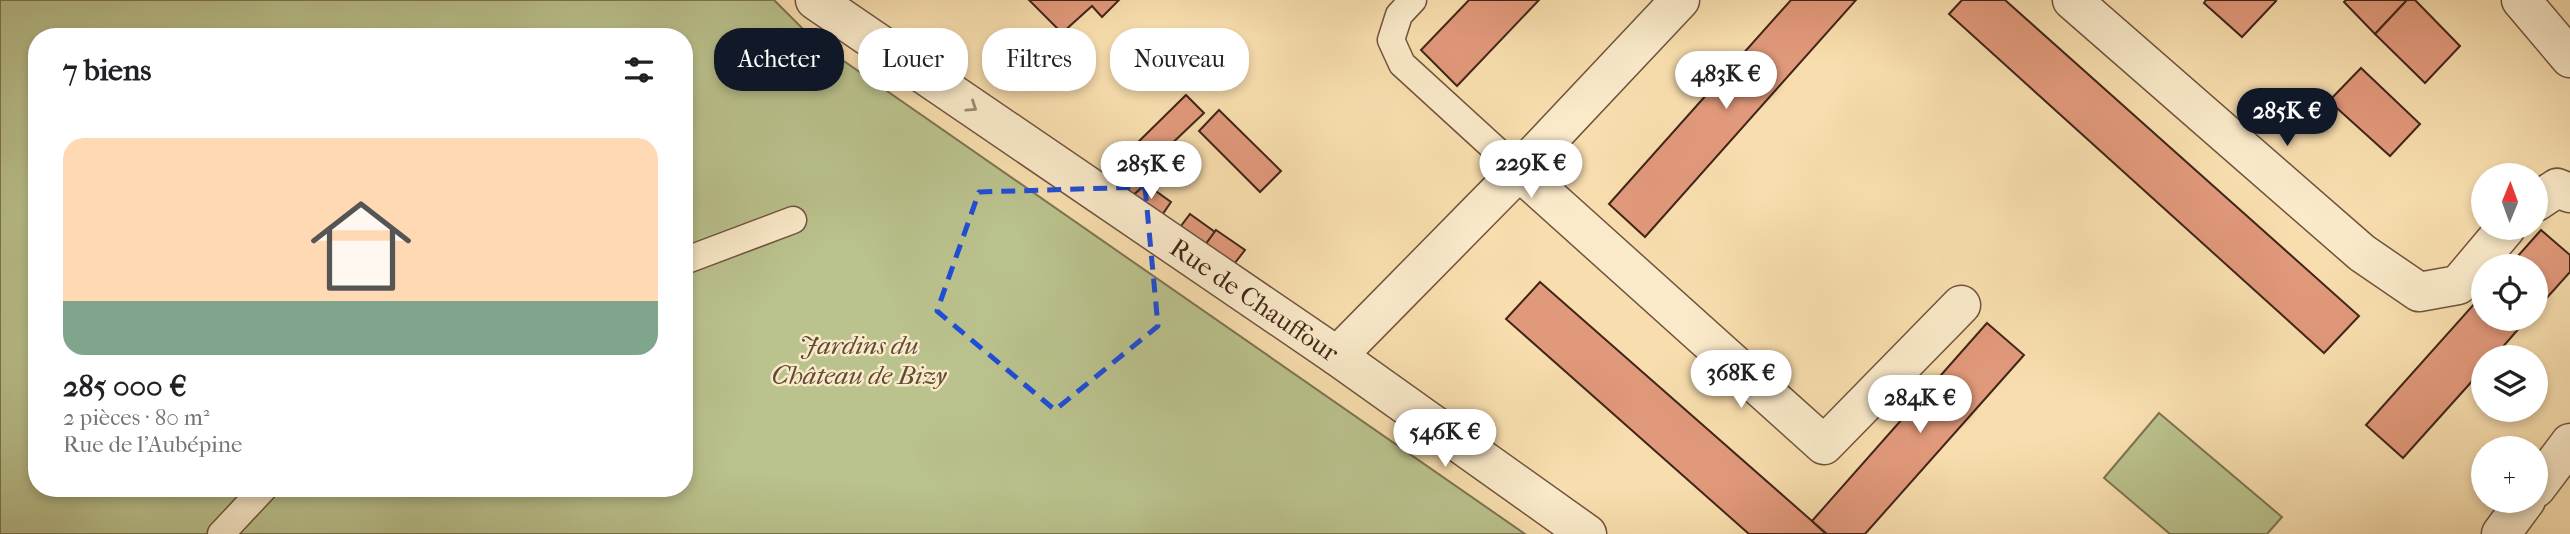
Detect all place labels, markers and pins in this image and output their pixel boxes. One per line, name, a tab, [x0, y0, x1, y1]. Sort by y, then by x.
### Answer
pin: 483K €	[1669, 52, 1783, 111]
pin: 285K €	[2230, 88, 2344, 148]
pin: 229K €	[1474, 140, 1588, 200]
pin: 285K €	[1094, 142, 1208, 201]
pin: 368K €	[1684, 350, 1798, 410]
pin: 284K €	[1863, 376, 1977, 435]
pin: 546K €	[1388, 410, 1502, 469]

